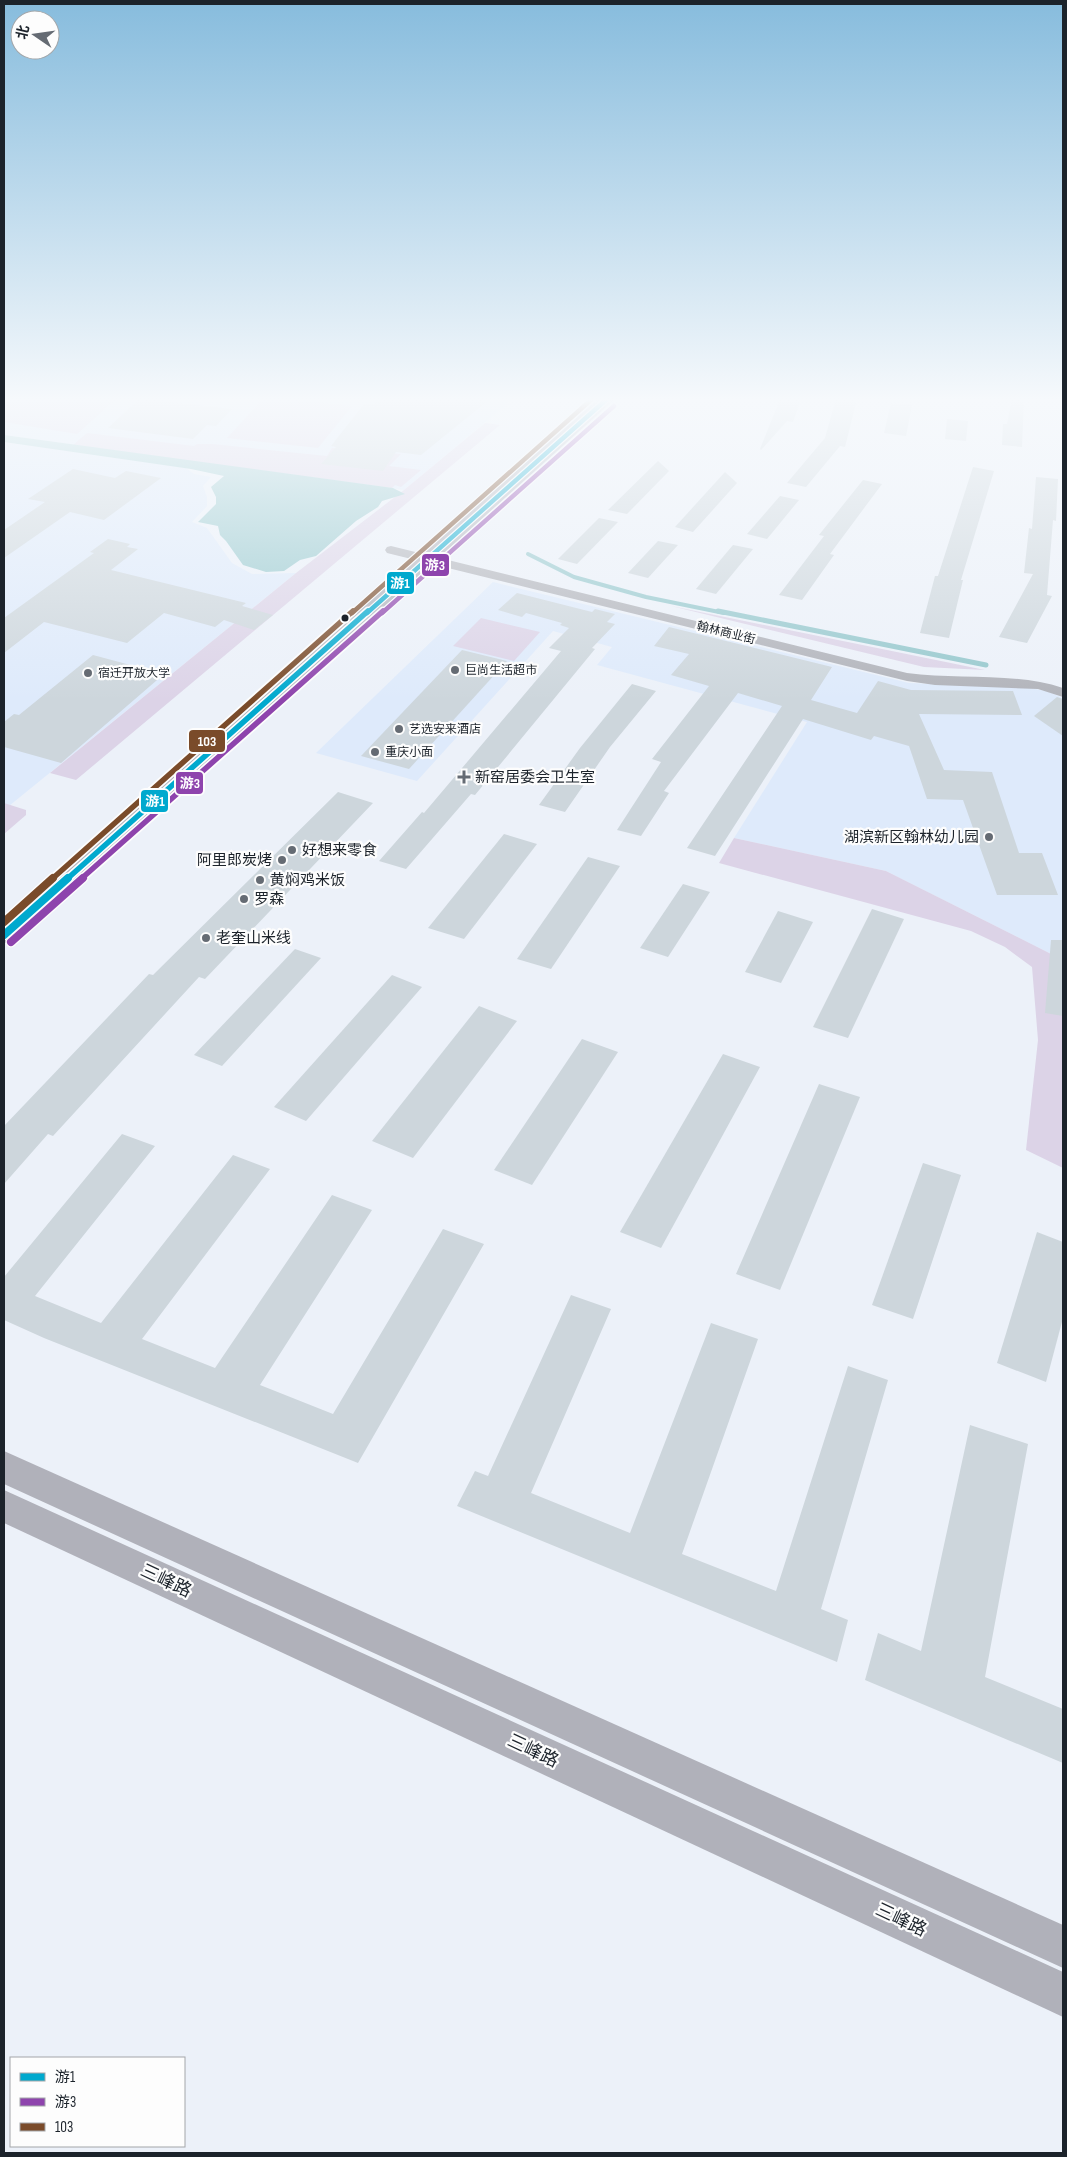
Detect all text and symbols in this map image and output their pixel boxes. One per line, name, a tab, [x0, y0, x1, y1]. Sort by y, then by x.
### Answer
north arrow	[10, 10, 60, 60]
text: 北	[13, 23, 33, 41]
line badge: 游3	[421, 553, 450, 577]
text: 游3	[425, 557, 445, 574]
line badge: 游1	[386, 571, 415, 595]
text: 游1	[390, 575, 410, 592]
unlabelled marker	[340, 613, 350, 623]
street label: 翰林商业街	[695, 618, 757, 648]
place label: 巨尚生活超市	[465, 663, 537, 678]
marker: 巨尚生活超市	[449, 664, 461, 676]
place label: 宿迁开放大学	[98, 666, 170, 681]
marker: 宿迁开放大学	[82, 667, 94, 679]
place label: 艺选安来酒店	[409, 722, 481, 737]
marker: 艺选安来酒店	[393, 723, 405, 735]
line badge: 103	[188, 729, 226, 753]
text: 103	[198, 733, 216, 750]
place label: 重庆小面	[385, 745, 433, 760]
marker: 重庆小面	[369, 746, 381, 758]
place label: 新窑居委会卫生室	[475, 768, 595, 787]
marker: 新窑居委会卫生室	[457, 770, 471, 784]
line badge: 游3	[175, 771, 204, 795]
text: 游3	[180, 775, 200, 792]
line badge: 游1	[140, 789, 169, 813]
text: 游1	[145, 793, 165, 810]
place label: 湖滨新区翰林幼儿园	[844, 828, 979, 847]
marker: 湖滨新区翰林幼儿园	[983, 831, 995, 843]
place label: 好想来零食	[302, 841, 377, 860]
marker: 好想来零食	[286, 844, 298, 856]
place label: 阿里郎炭烤	[197, 851, 272, 870]
marker: 阿里郎炭烤	[276, 854, 288, 866]
place label: 黄焖鸡米饭	[270, 871, 345, 890]
marker: 黄焖鸡米饭	[254, 874, 266, 886]
place label: 罗森	[254, 890, 284, 909]
marker: 罗森	[238, 893, 250, 905]
place label: 老奎山米线	[216, 929, 291, 948]
marker: 老奎山米线	[200, 932, 212, 944]
street label: 三峰路	[137, 1560, 195, 1602]
street label: 三峰路	[504, 1730, 562, 1772]
street label: 三峰路	[872, 1899, 930, 1941]
legend	[10, 2057, 185, 2147]
text: 游1	[55, 2068, 76, 2087]
text: 游3	[55, 2093, 76, 2112]
text: 103	[55, 2118, 73, 2137]

